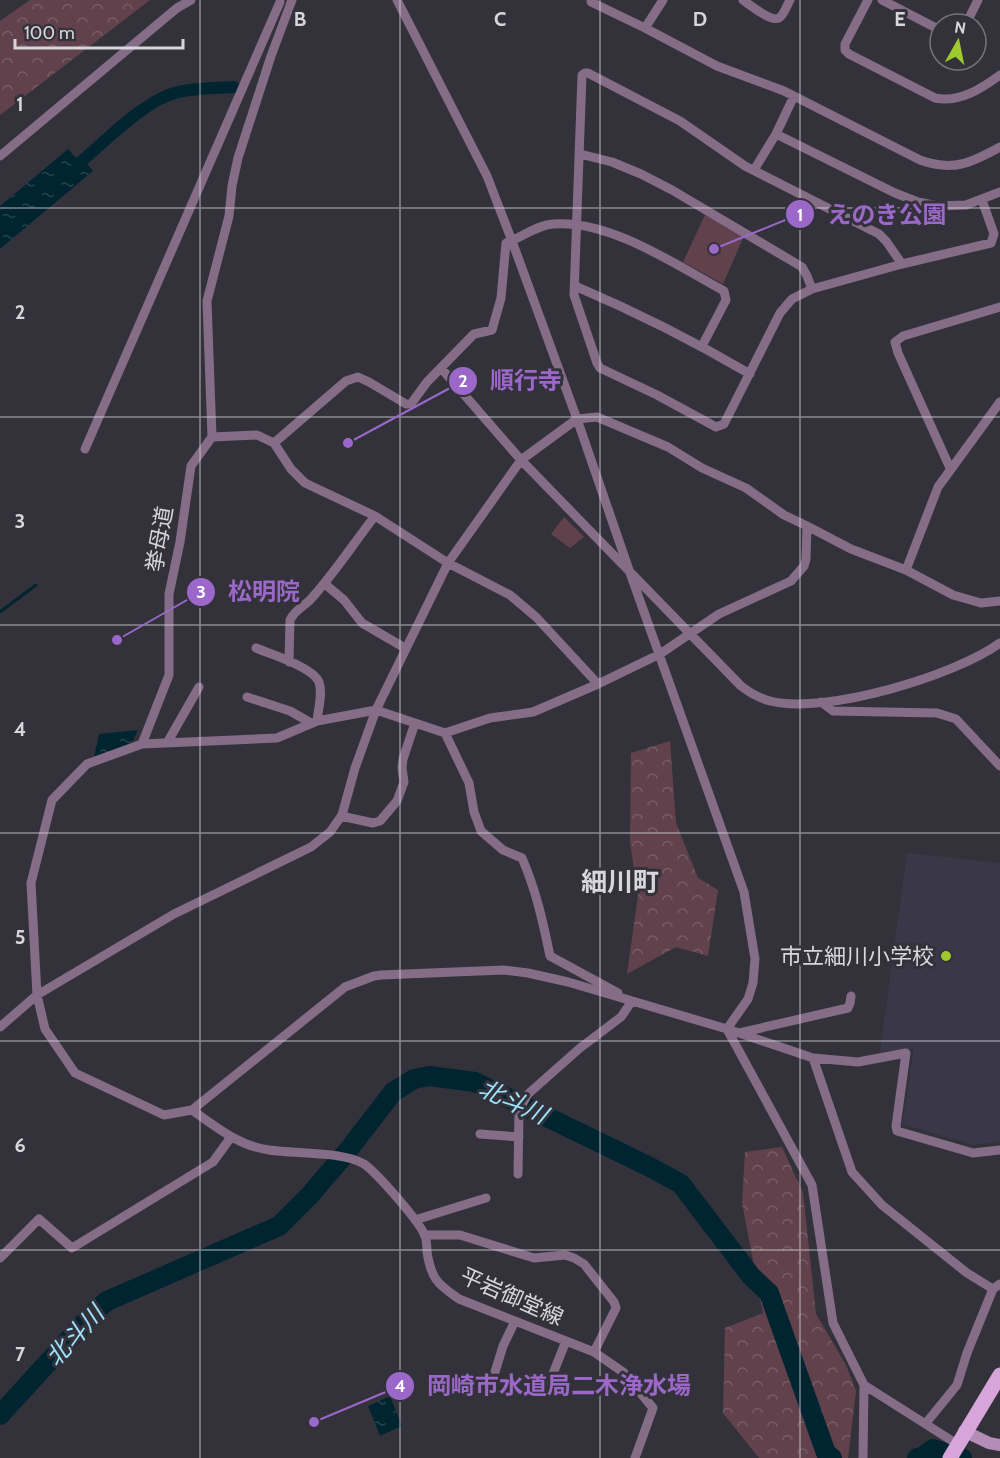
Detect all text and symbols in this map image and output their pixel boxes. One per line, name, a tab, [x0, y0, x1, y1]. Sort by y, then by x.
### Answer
text: B	[294, 7, 306, 31]
text: C	[494, 7, 506, 31]
text: D	[693, 7, 707, 31]
text: E	[894, 7, 906, 31]
scale bar	[15, 12, 183, 50]
north arrow	[928, 12, 988, 72]
text: N	[953, 17, 967, 38]
text: 100 m	[24, 22, 75, 44]
text: 1	[16, 92, 24, 116]
callout: えのき公園	[785, 193, 959, 235]
text: えのき公園	[827, 200, 947, 229]
text: 1	[797, 204, 803, 226]
text: 2	[15, 300, 25, 324]
callout: 順行寺	[448, 360, 574, 402]
text: 順行寺	[490, 366, 562, 395]
text: 2	[458, 370, 468, 392]
street label: 挙母道	[140, 504, 179, 574]
text: 3	[15, 509, 25, 533]
callout: 松明院	[186, 571, 312, 613]
text: 松明院	[228, 577, 300, 606]
text: 3	[196, 581, 206, 603]
text: 4	[14, 717, 26, 741]
district label: 細川町	[581, 866, 659, 898]
text: 5	[15, 925, 25, 949]
place label: 市立細川小学校	[780, 943, 934, 970]
marker: 市立細川小学校	[939, 949, 953, 963]
water label: 北斗川	[474, 1073, 555, 1131]
text: 6	[14, 1133, 26, 1157]
street label: 平岩御堂線	[456, 1262, 568, 1331]
water label: 北斗川	[39, 1297, 112, 1372]
text: 7	[15, 1342, 26, 1366]
callout: 岡崎市水道局二木浄水場	[385, 1365, 703, 1407]
text: 岡崎市水道局二木浄水場	[427, 1371, 691, 1400]
text: 4	[394, 1375, 406, 1397]

